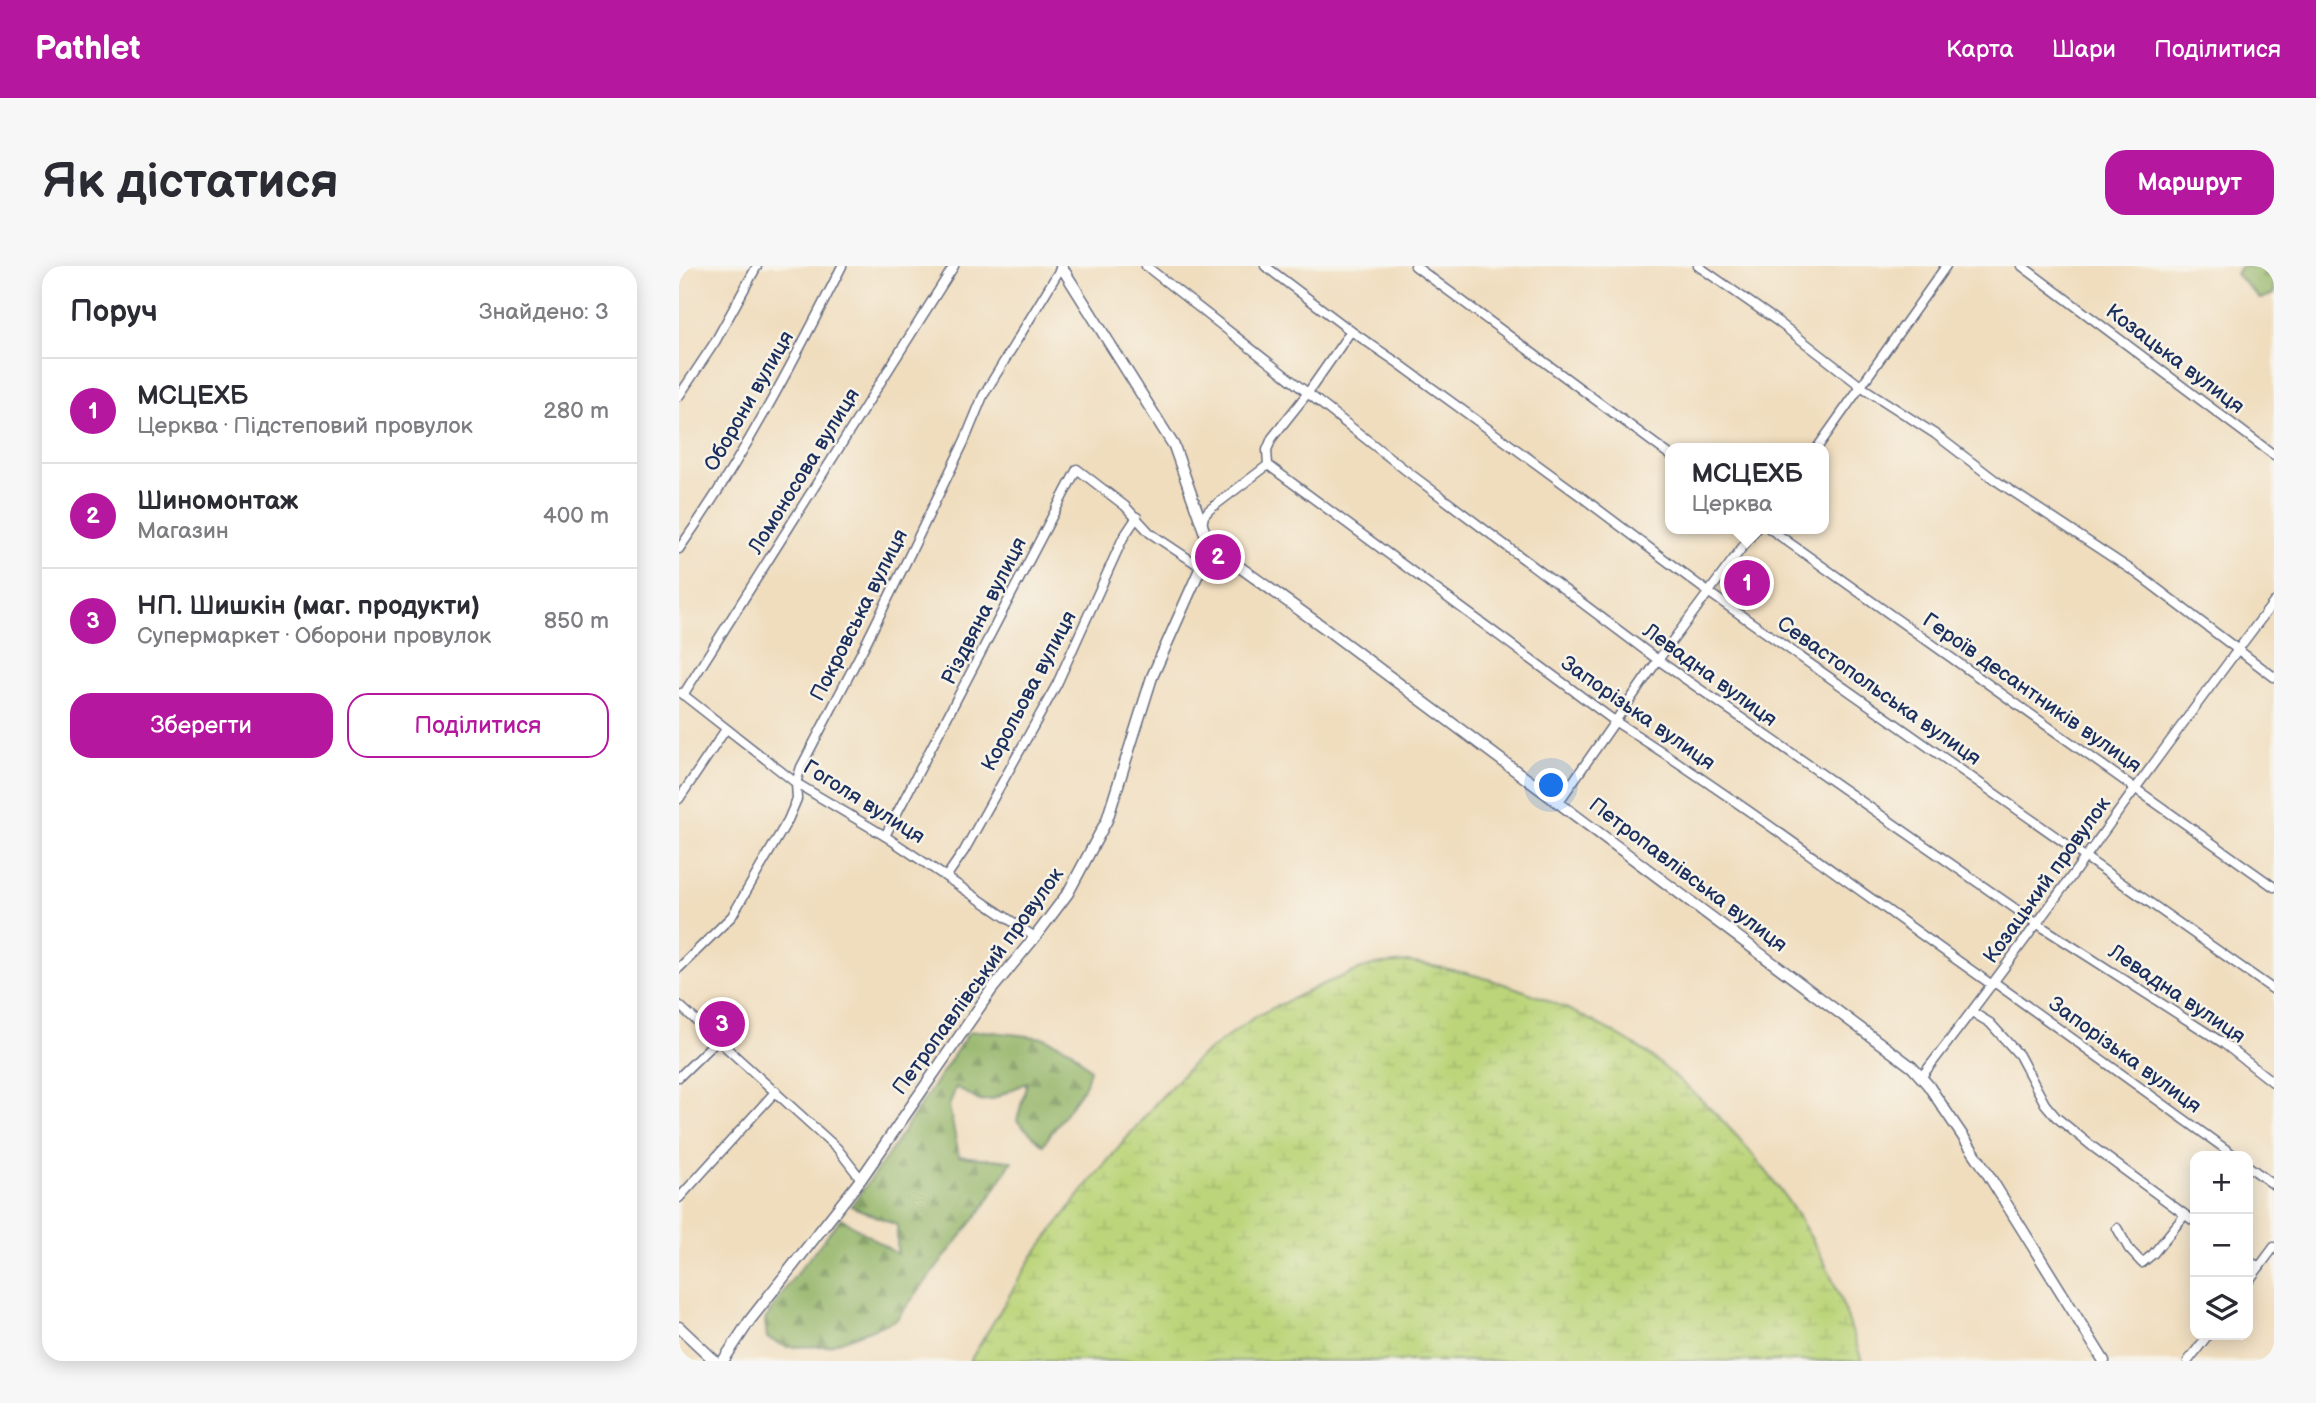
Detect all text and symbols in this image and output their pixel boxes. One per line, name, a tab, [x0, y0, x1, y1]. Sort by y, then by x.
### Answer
text: Pathlet	[35, 29, 140, 69]
text: Карта	[1946, 35, 2014, 64]
text: Шари	[2052, 35, 2116, 64]
text: Поділитися	[2154, 35, 2281, 64]
button: Маршрут	[2105, 150, 2274, 215]
text: Як дістатися	[42, 153, 339, 212]
text: Поруч	[70, 294, 158, 330]
text: Знайдено: 3	[479, 298, 609, 326]
street label: Козацька вулиця	[2101, 299, 2249, 419]
street label: Оборони вулиця	[699, 326, 799, 476]
text: МСЦЕХБ	[137, 381, 248, 412]
street label: Ломоносова вулиця	[742, 384, 865, 559]
text: 1	[88, 397, 98, 425]
text: 280 m	[543, 397, 609, 425]
text: Церква · Підстеповий провулок	[137, 412, 473, 440]
popup	[1665, 443, 1829, 534]
text: МСЦЕХБ	[1691, 459, 1803, 490]
text: Шиномонтаж	[137, 486, 298, 517]
text: Церква	[1691, 490, 1773, 518]
text: 2	[86, 502, 100, 530]
text: 400 m	[543, 502, 609, 530]
text: Магазин	[137, 517, 229, 545]
street label: Покровська вулиця	[805, 525, 913, 705]
pin: 2	[1195, 531, 1241, 583]
street label: Різдвяна вулиця	[936, 533, 1032, 689]
pin: 1	[1724, 557, 1770, 609]
text: НП. Шишкін (маг. продукти)	[137, 591, 480, 622]
text: 3	[86, 607, 100, 635]
text: 850 m	[544, 607, 609, 635]
street label: Корольова вулиця	[976, 607, 1082, 775]
street label: Героїв десантників вулиця	[1918, 608, 2146, 778]
street label: Севастопольська вулиця	[1772, 611, 1986, 771]
street label: Левадна вулиця	[1637, 617, 1782, 732]
text: Супермаркет · Оборони провулок	[137, 622, 491, 650]
street label: Запорізька вулиця	[1556, 650, 1720, 776]
button: Зберегти	[70, 693, 333, 758]
button: Поділитися	[347, 693, 609, 758]
street label: Гоголя вулиця	[799, 755, 929, 849]
your location	[1534, 768, 1568, 802]
street label: Петропавлівська вулиця	[1584, 792, 1792, 958]
street label: Козацький провулок	[1978, 792, 2116, 968]
street label: Петропавлівський провулок	[887, 863, 1069, 1099]
street label: Левадна вулиця	[2103, 938, 2250, 1049]
street label: Запорізька вулиця	[2044, 991, 2206, 1119]
pin: 3	[699, 998, 745, 1050]
map controls	[2190, 1151, 2253, 1340]
button: +	[2190, 1151, 2253, 1214]
button: −	[2190, 1214, 2253, 1277]
button: layers	[2190, 1277, 2253, 1340]

